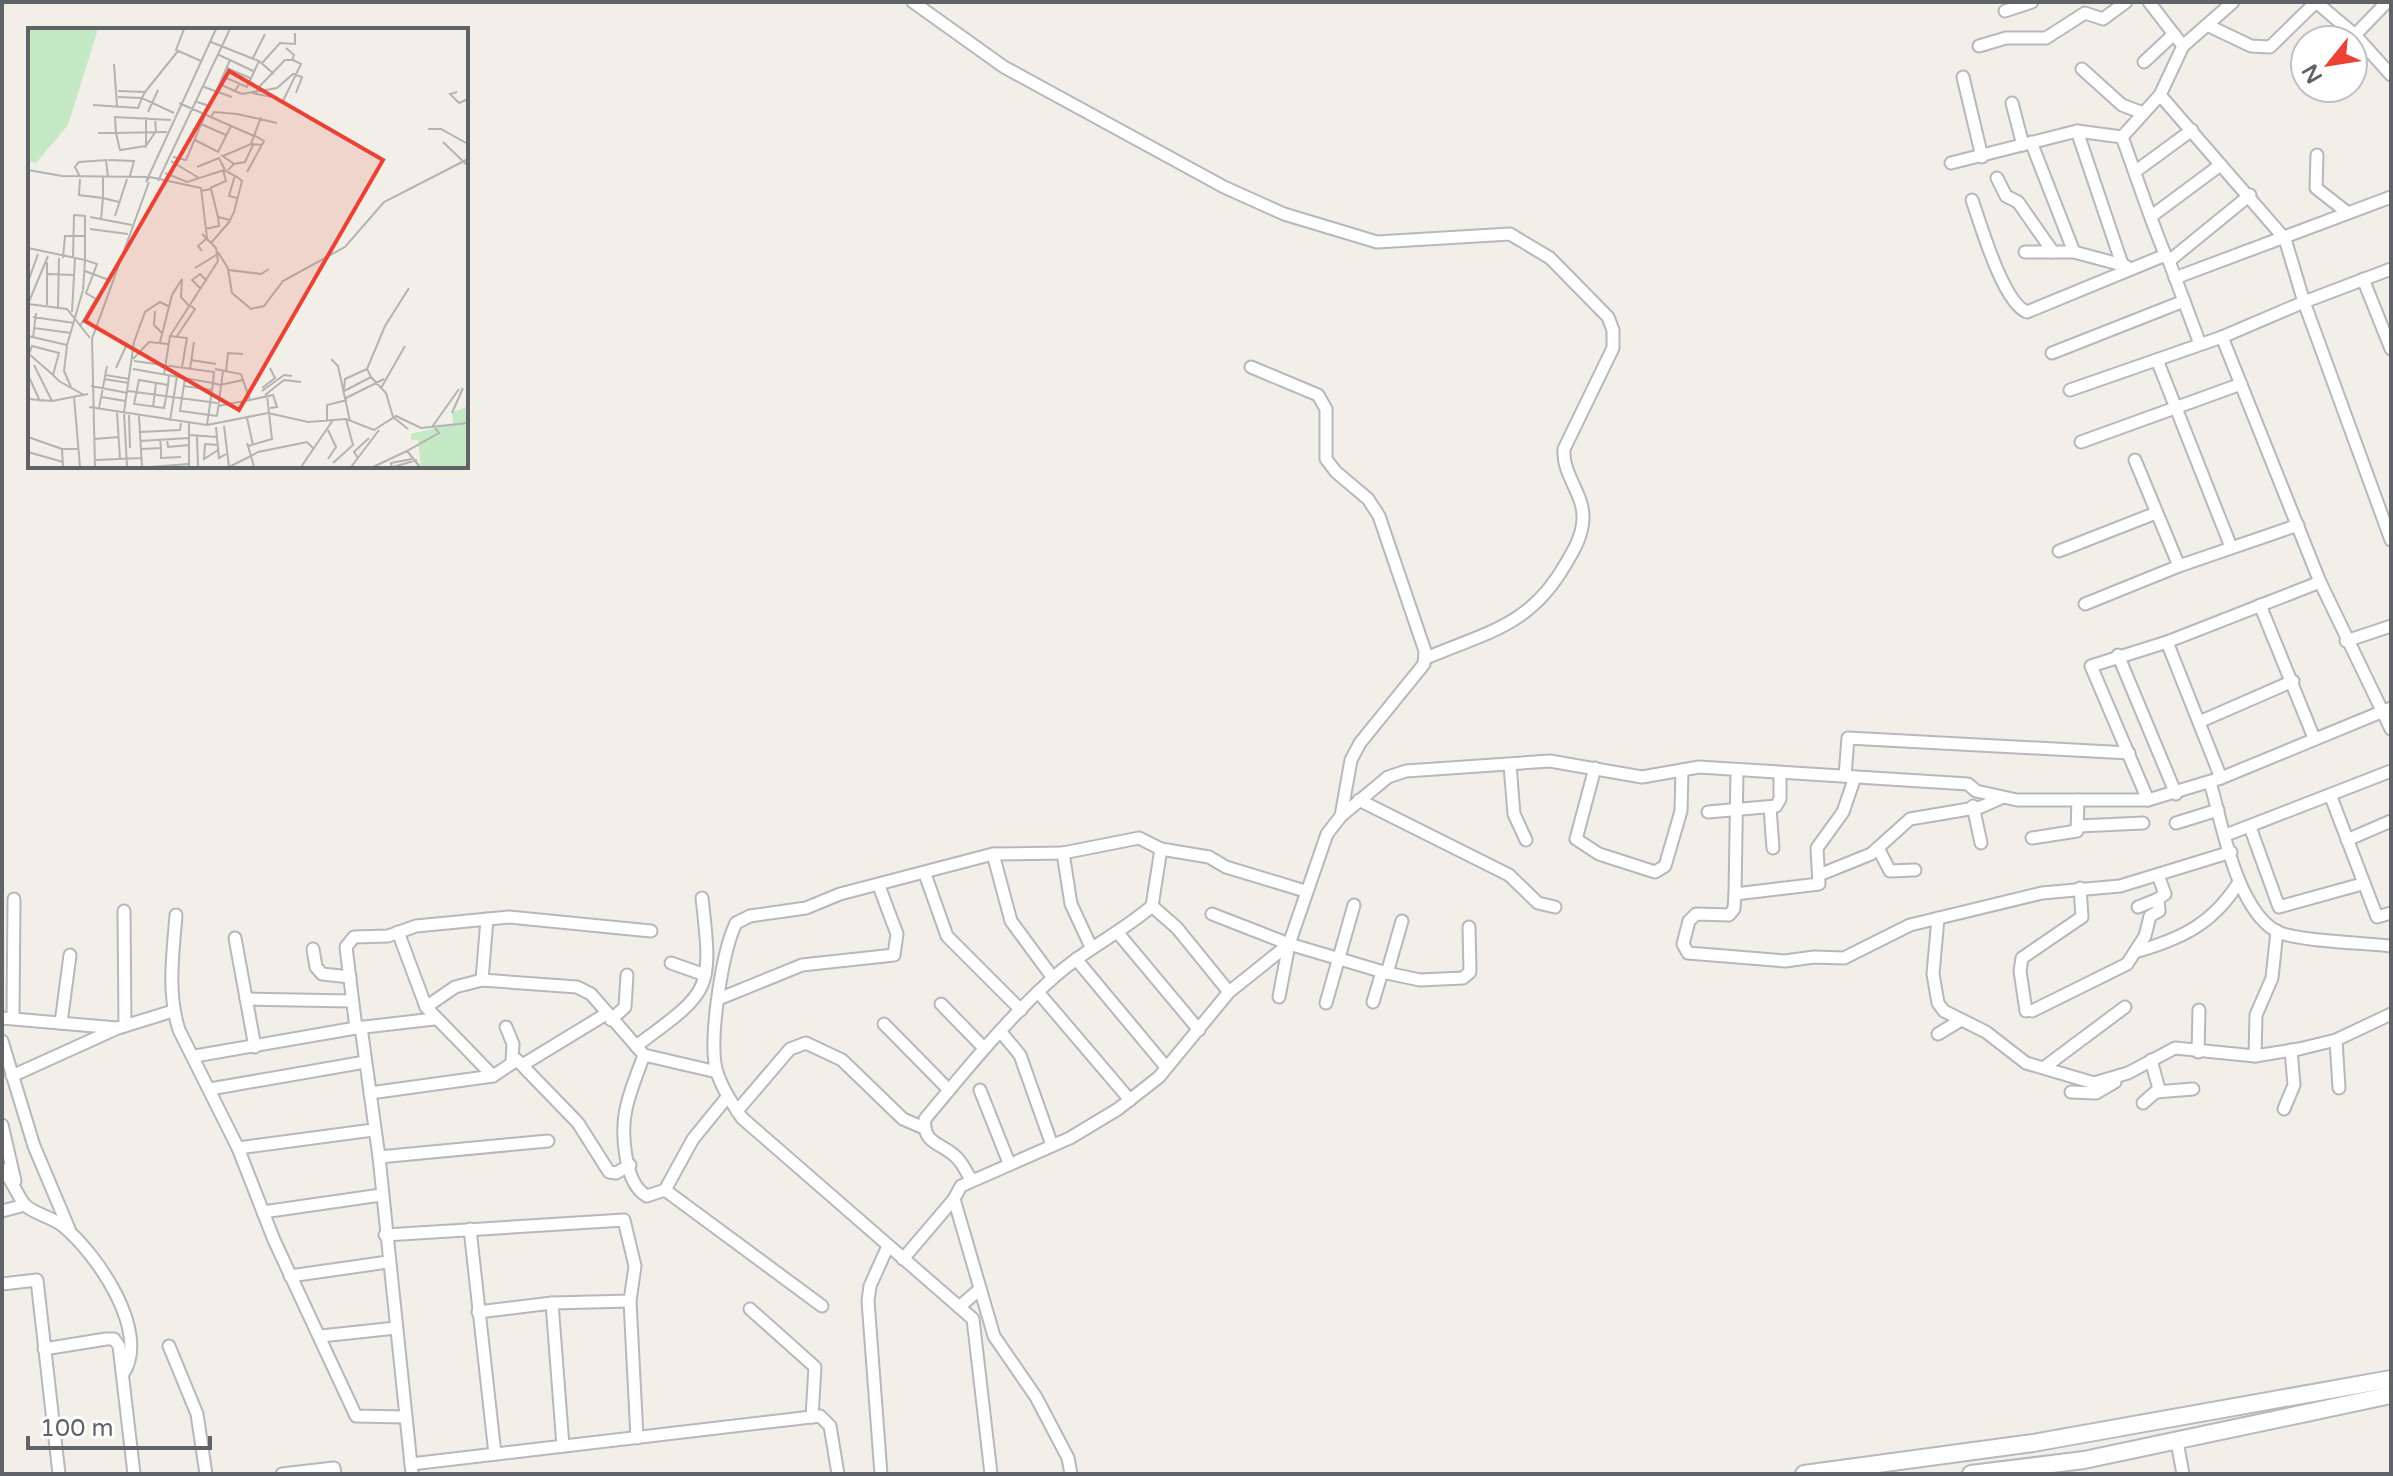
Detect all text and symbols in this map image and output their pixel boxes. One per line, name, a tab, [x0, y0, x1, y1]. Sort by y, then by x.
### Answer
north arrow	[2289, 24, 2369, 104]
inset map	[28, 28, 468, 468]
text: N	[2297, 59, 2328, 88]
scale bar	[28, 1400, 210, 1450]
text: 100 m	[40, 1414, 114, 1443]

